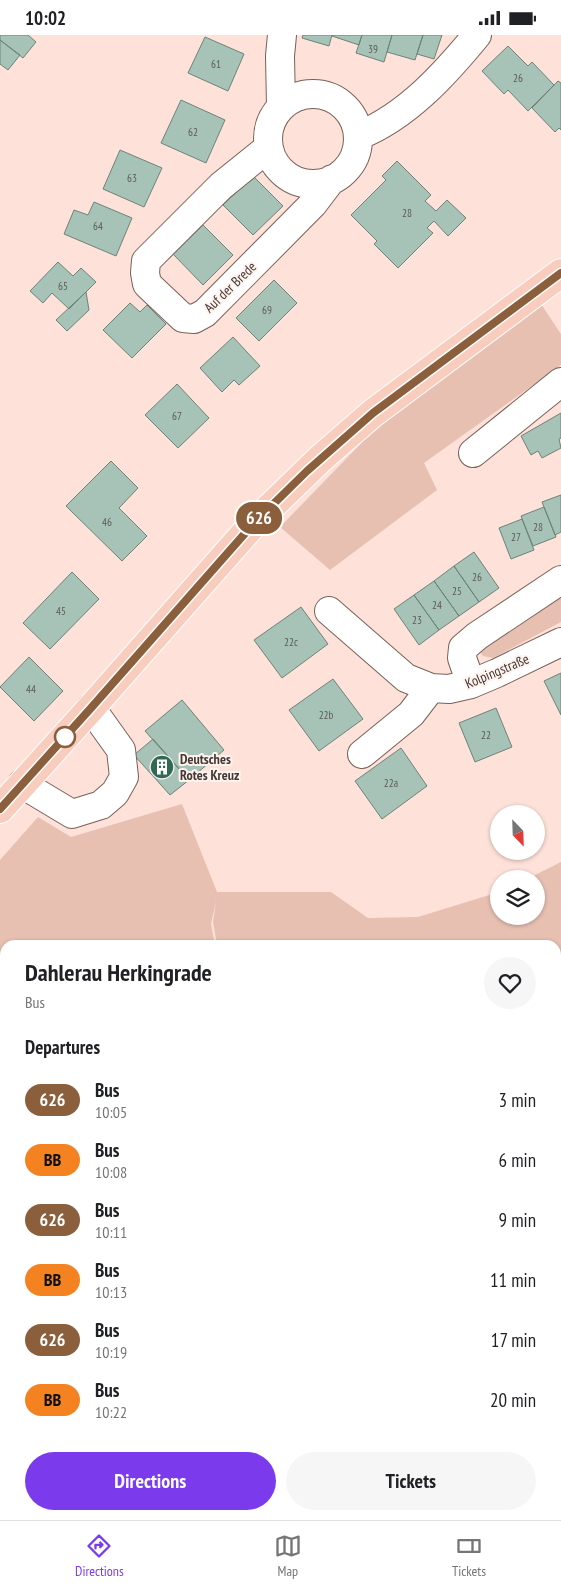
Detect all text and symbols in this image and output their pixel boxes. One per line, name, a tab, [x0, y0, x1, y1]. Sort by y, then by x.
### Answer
text: 10:02	[25, 6, 66, 30]
house number: 39	[368, 42, 378, 56]
house number: 61	[211, 57, 221, 71]
house number: 26	[513, 71, 523, 85]
house number: 62	[188, 125, 198, 139]
house number: 63	[127, 171, 137, 185]
house number: 28	[402, 206, 412, 220]
house number: 64	[93, 219, 103, 233]
street label: Auf der Brede	[200, 257, 260, 316]
house number: 65	[58, 279, 68, 293]
house number: 69	[262, 303, 272, 317]
house number: 67	[172, 409, 182, 423]
line badge: 626	[230, 502, 288, 534]
text: 626	[246, 506, 272, 529]
house number: 46	[102, 515, 112, 529]
house number: 28	[533, 520, 543, 534]
house number: 27	[511, 530, 521, 544]
house number: 26	[472, 570, 482, 584]
house number: 25	[452, 584, 462, 598]
house number: 24	[432, 598, 442, 612]
house number: 45	[56, 604, 66, 618]
house number: 23	[412, 613, 422, 627]
house number: 22c	[284, 635, 298, 649]
street label: Kolpingstraße	[462, 649, 532, 692]
house number: 44	[26, 682, 36, 696]
house number: 22b	[319, 708, 334, 722]
unlabelled marker	[54, 726, 76, 748]
house number: 22	[481, 728, 491, 742]
place label: Deutsches Rotes Kreuz	[180, 750, 239, 784]
building icon: Deutsches Rotes Kreuz	[149, 754, 175, 780]
house number: 22a	[384, 776, 398, 790]
north arrow	[490, 805, 545, 860]
map controls	[490, 805, 545, 925]
button: layers	[490, 870, 545, 925]
text: Dahlerau Herkingrade	[25, 957, 212, 988]
button: heart	[484, 957, 536, 1009]
text: Bus	[25, 992, 45, 1012]
text: Departures	[25, 1035, 100, 1059]
text: Bus	[95, 1078, 119, 1102]
text: 626	[40, 1088, 65, 1111]
text: 3 min	[499, 1088, 536, 1112]
text: 10:05	[95, 1102, 127, 1122]
text: Bus	[95, 1138, 119, 1162]
text: BB	[44, 1148, 61, 1171]
text: 6 min	[499, 1148, 536, 1172]
text: 10:08	[95, 1162, 127, 1182]
text: Bus	[95, 1198, 119, 1222]
text: 626	[40, 1208, 65, 1231]
text: 9 min	[499, 1208, 536, 1232]
text: 10:11	[95, 1222, 127, 1242]
text: Bus	[95, 1258, 119, 1282]
text: BB	[44, 1268, 61, 1291]
text: 11 min	[490, 1268, 536, 1292]
text: 10:13	[95, 1282, 127, 1302]
text: Bus	[95, 1318, 119, 1342]
text: 626	[40, 1328, 65, 1351]
text: 17 min	[491, 1328, 536, 1352]
text: 10:19	[95, 1342, 127, 1362]
text: Bus	[95, 1378, 119, 1402]
text: BB	[44, 1388, 61, 1411]
text: 20 min	[490, 1388, 536, 1412]
text: 10:22	[95, 1402, 127, 1422]
button: Directions	[25, 1452, 276, 1510]
button: Tickets	[286, 1452, 536, 1510]
tab: Directions	[75, 1532, 124, 1580]
tab: Map	[274, 1532, 302, 1580]
tab: Tickets	[452, 1532, 486, 1580]

